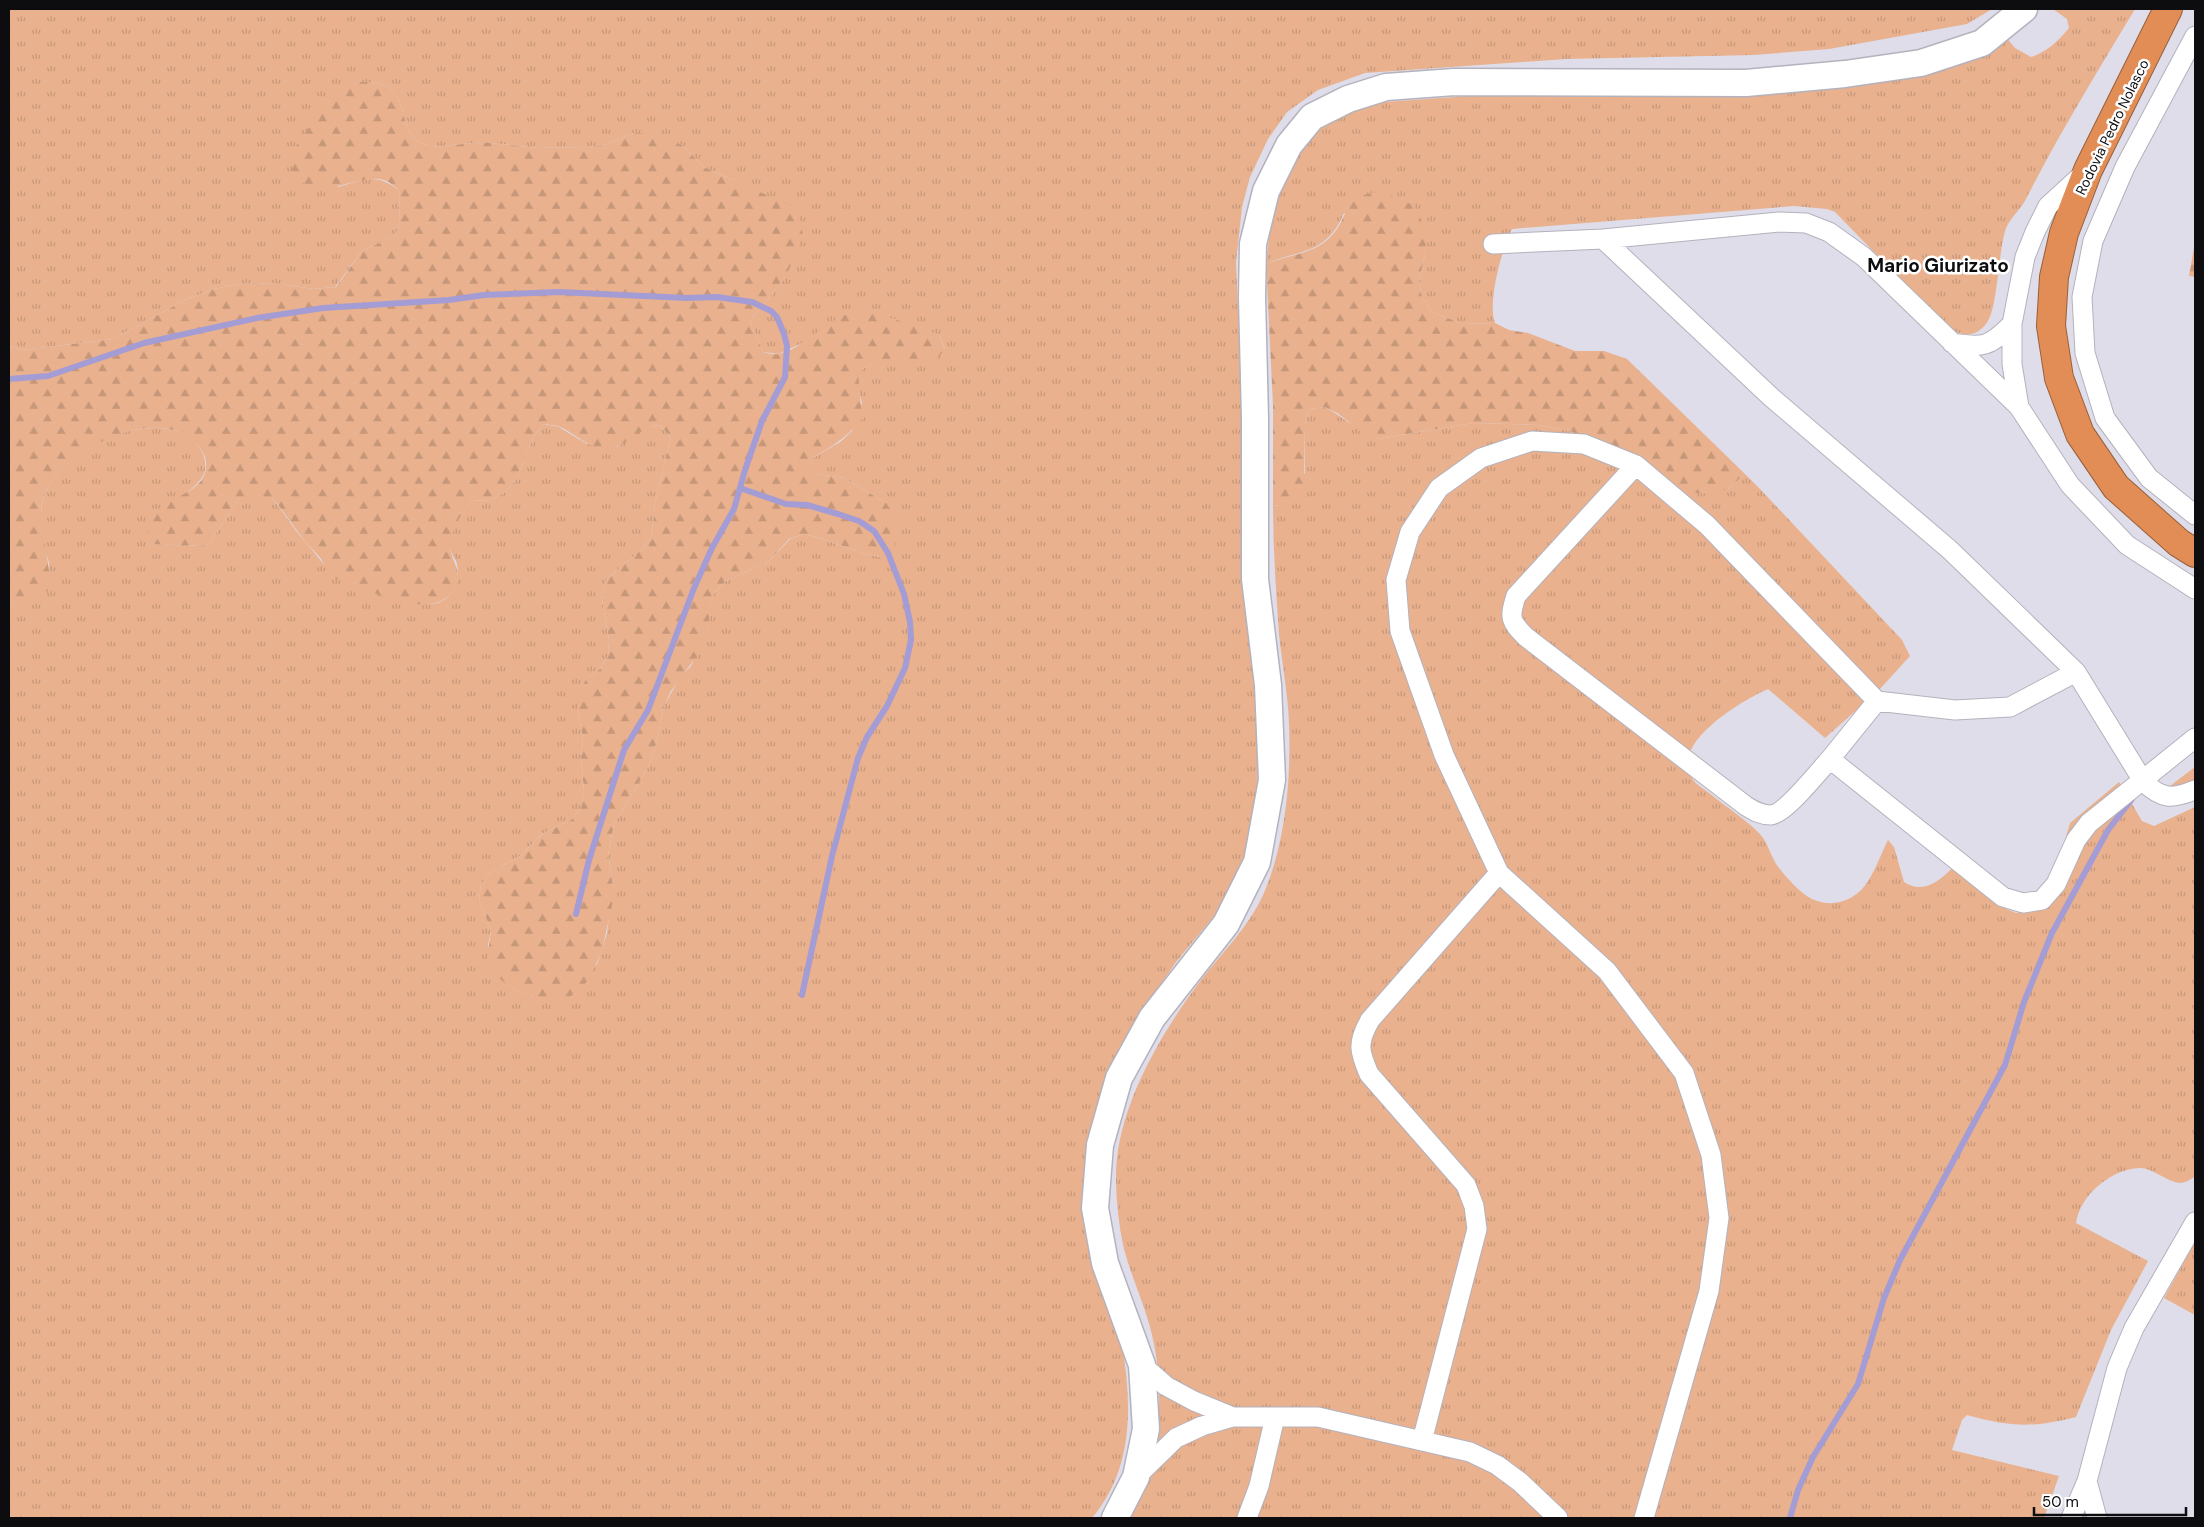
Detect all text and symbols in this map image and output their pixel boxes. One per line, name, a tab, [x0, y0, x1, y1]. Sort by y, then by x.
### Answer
street label: Rodovia Pedro Nolasco	[2071, 56, 2153, 198]
district label: Mario Giurizato	[1867, 253, 2009, 278]
scale bar	[2034, 1484, 2186, 1516]
text: 50 m	[2042, 1492, 2079, 1512]

